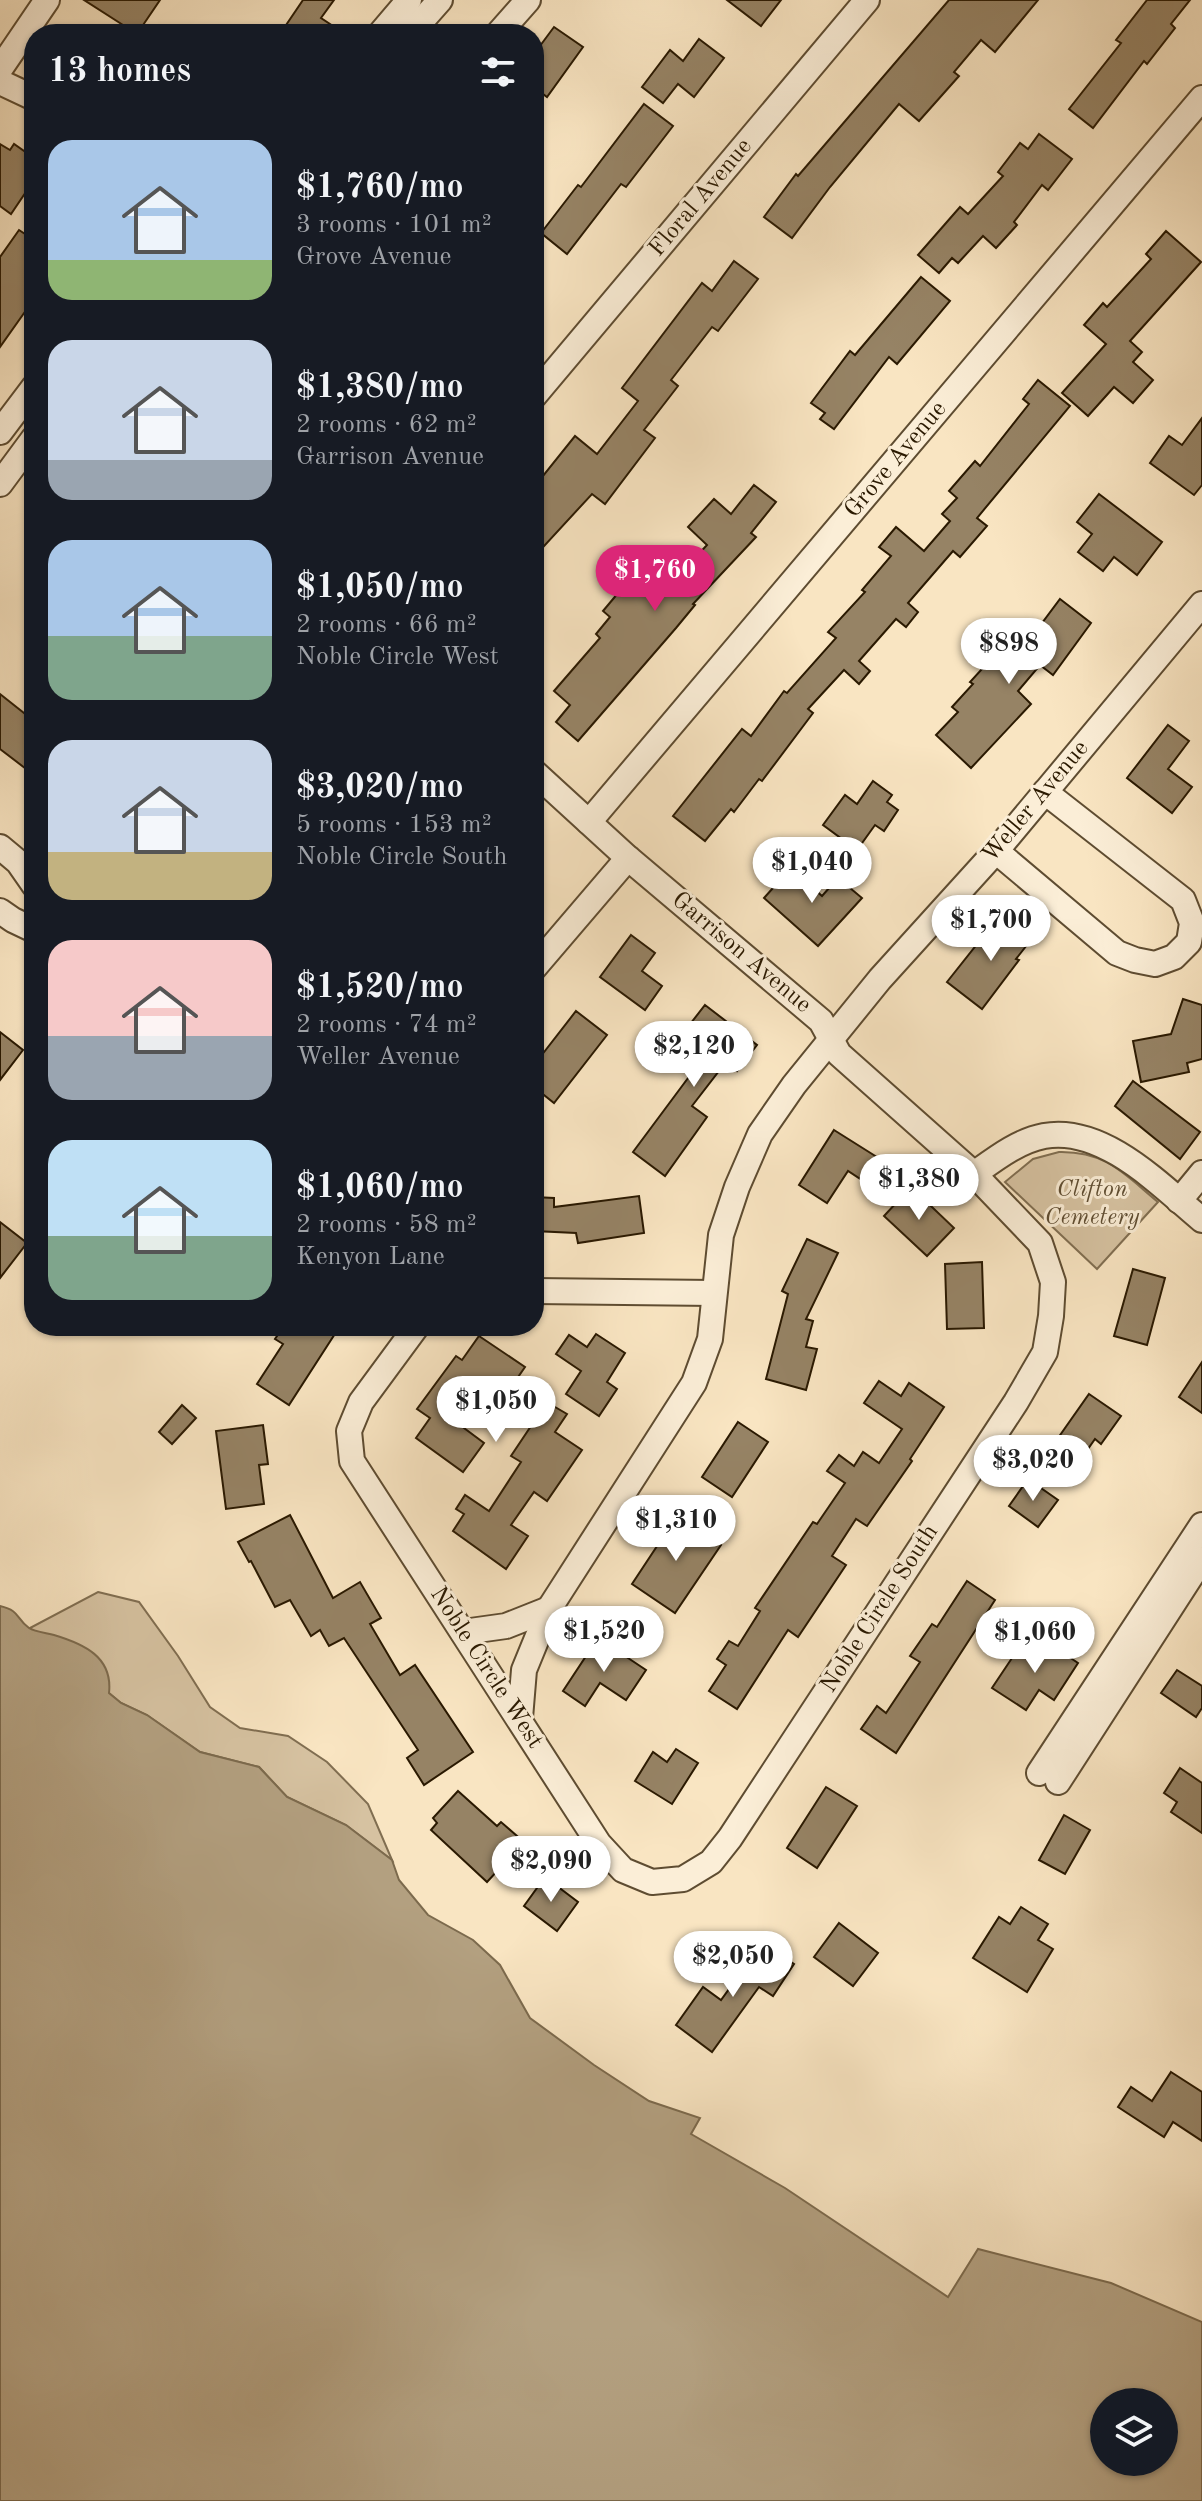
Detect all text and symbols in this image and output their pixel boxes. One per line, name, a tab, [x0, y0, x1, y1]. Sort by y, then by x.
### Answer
icon: filters	[476, 50, 520, 94]
text: 13 homes	[48, 55, 191, 89]
street label: Floral Avenue	[645, 134, 757, 262]
text: $1,760/mo	[296, 171, 464, 205]
icon: home	[112, 172, 208, 268]
text: 3 rooms · 101 m²	[296, 212, 492, 238]
text: Grove Avenue	[296, 244, 452, 270]
text: $1,380/mo	[296, 371, 464, 405]
icon: home	[112, 372, 208, 468]
street label: Grove Avenue	[841, 397, 951, 523]
text: 2 rooms · 62 m²	[296, 412, 477, 438]
text: Garrison Avenue	[296, 444, 484, 470]
pin: $1,760	[590, 545, 720, 613]
text: $1,760	[614, 558, 696, 584]
text: $1,050/mo	[296, 571, 464, 605]
icon: home	[112, 572, 208, 668]
text: 2 rooms · 66 m²	[296, 612, 477, 638]
pin: $898	[962, 618, 1056, 686]
text: $898	[979, 631, 1039, 657]
text: Noble Circle West	[296, 644, 499, 670]
street label: Weller Avenue	[978, 736, 1094, 868]
text: $3,020/mo	[296, 771, 464, 805]
icon: home	[112, 772, 208, 868]
text: 5 rooms · 153 m²	[296, 812, 492, 838]
pin: $1,040	[747, 837, 877, 905]
text: Noble Circle South	[296, 844, 507, 870]
text: $1,040	[771, 850, 853, 876]
street label: Garrison Avenue	[667, 888, 815, 1018]
pin: $1,700	[926, 895, 1056, 963]
text: $1,700	[950, 908, 1032, 934]
text: $1,520/mo	[296, 971, 464, 1005]
icon: home	[112, 972, 208, 1068]
text: 2 rooms · 74 m²	[296, 1012, 477, 1038]
pin: $2,120	[629, 1021, 759, 1089]
text: $2,120	[653, 1034, 735, 1060]
text: Weller Avenue	[296, 1044, 460, 1070]
pin: $1,380	[854, 1154, 984, 1222]
text: $1,380	[878, 1167, 960, 1193]
text: $1,060/mo	[296, 1171, 464, 1205]
icon: home	[112, 1172, 208, 1268]
park label: Clifton Cemetery	[1044, 1178, 1140, 1230]
text: 2 rooms · 58 m²	[296, 1212, 477, 1238]
text: Kenyon Lane	[296, 1244, 445, 1270]
pin: $1,050	[431, 1376, 561, 1444]
text: $1,050	[455, 1389, 537, 1415]
pin: $3,020	[968, 1435, 1098, 1503]
text: $3,020	[992, 1448, 1074, 1474]
pin: $1,310	[611, 1495, 741, 1563]
text: $1,310	[635, 1508, 717, 1534]
street label: Noble Circle South	[817, 1521, 943, 1697]
street label: Noble Circle West	[425, 1583, 547, 1753]
pin: $1,520	[539, 1606, 669, 1674]
pin: $1,060	[970, 1607, 1100, 1675]
text: $1,520	[563, 1619, 645, 1645]
text: $1,060	[994, 1620, 1076, 1646]
pin: $2,090	[486, 1836, 616, 1904]
text: $2,090	[510, 1849, 592, 1875]
pin: $2,050	[668, 1931, 798, 1999]
text: $2,050	[692, 1944, 774, 1970]
map controls	[1090, 2388, 1178, 2476]
button: layers	[1090, 2388, 1178, 2476]

